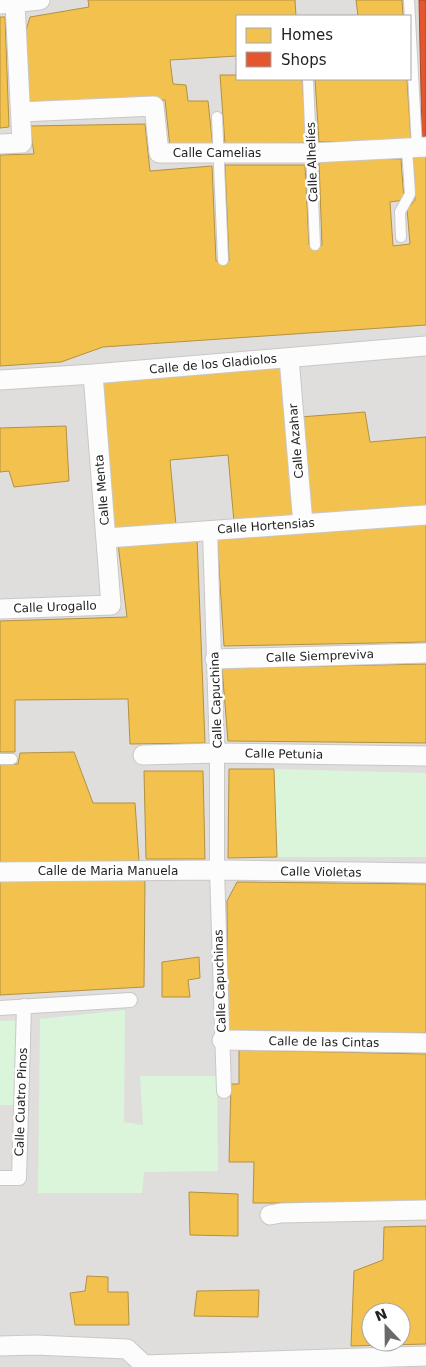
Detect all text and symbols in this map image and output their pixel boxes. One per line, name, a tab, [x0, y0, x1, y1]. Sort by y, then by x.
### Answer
legend	[236, 15, 411, 80]
text: Homes	[281, 26, 333, 44]
text: Shops	[281, 51, 327, 69]
street label: Calle Alhelíes	[304, 122, 320, 202]
street label: Calle Camelias	[173, 146, 261, 160]
street label: Calle de los Gladiolos	[148, 351, 278, 377]
street label: Calle Azahar	[286, 403, 306, 479]
street label: Calle Menta	[92, 454, 112, 526]
street label: Calle Hortensias	[217, 516, 315, 536]
street label: Calle Urogallo	[13, 599, 97, 615]
street label: Calle Siempreviva	[266, 647, 374, 665]
street label: Calle Capuchina	[207, 651, 225, 749]
street label: Calle Petunia	[245, 746, 323, 762]
street label: Calle de Maria Manuela	[38, 864, 178, 878]
street label: Calle Violetas	[280, 864, 362, 880]
street label: Calle Capuchinas	[211, 929, 229, 1033]
street label: Calle de las Cintas	[268, 1034, 380, 1050]
street label: Calle Cuatro Pinos	[12, 1047, 30, 1157]
north arrow	[361, 1302, 411, 1352]
text: N	[373, 1305, 390, 1325]

